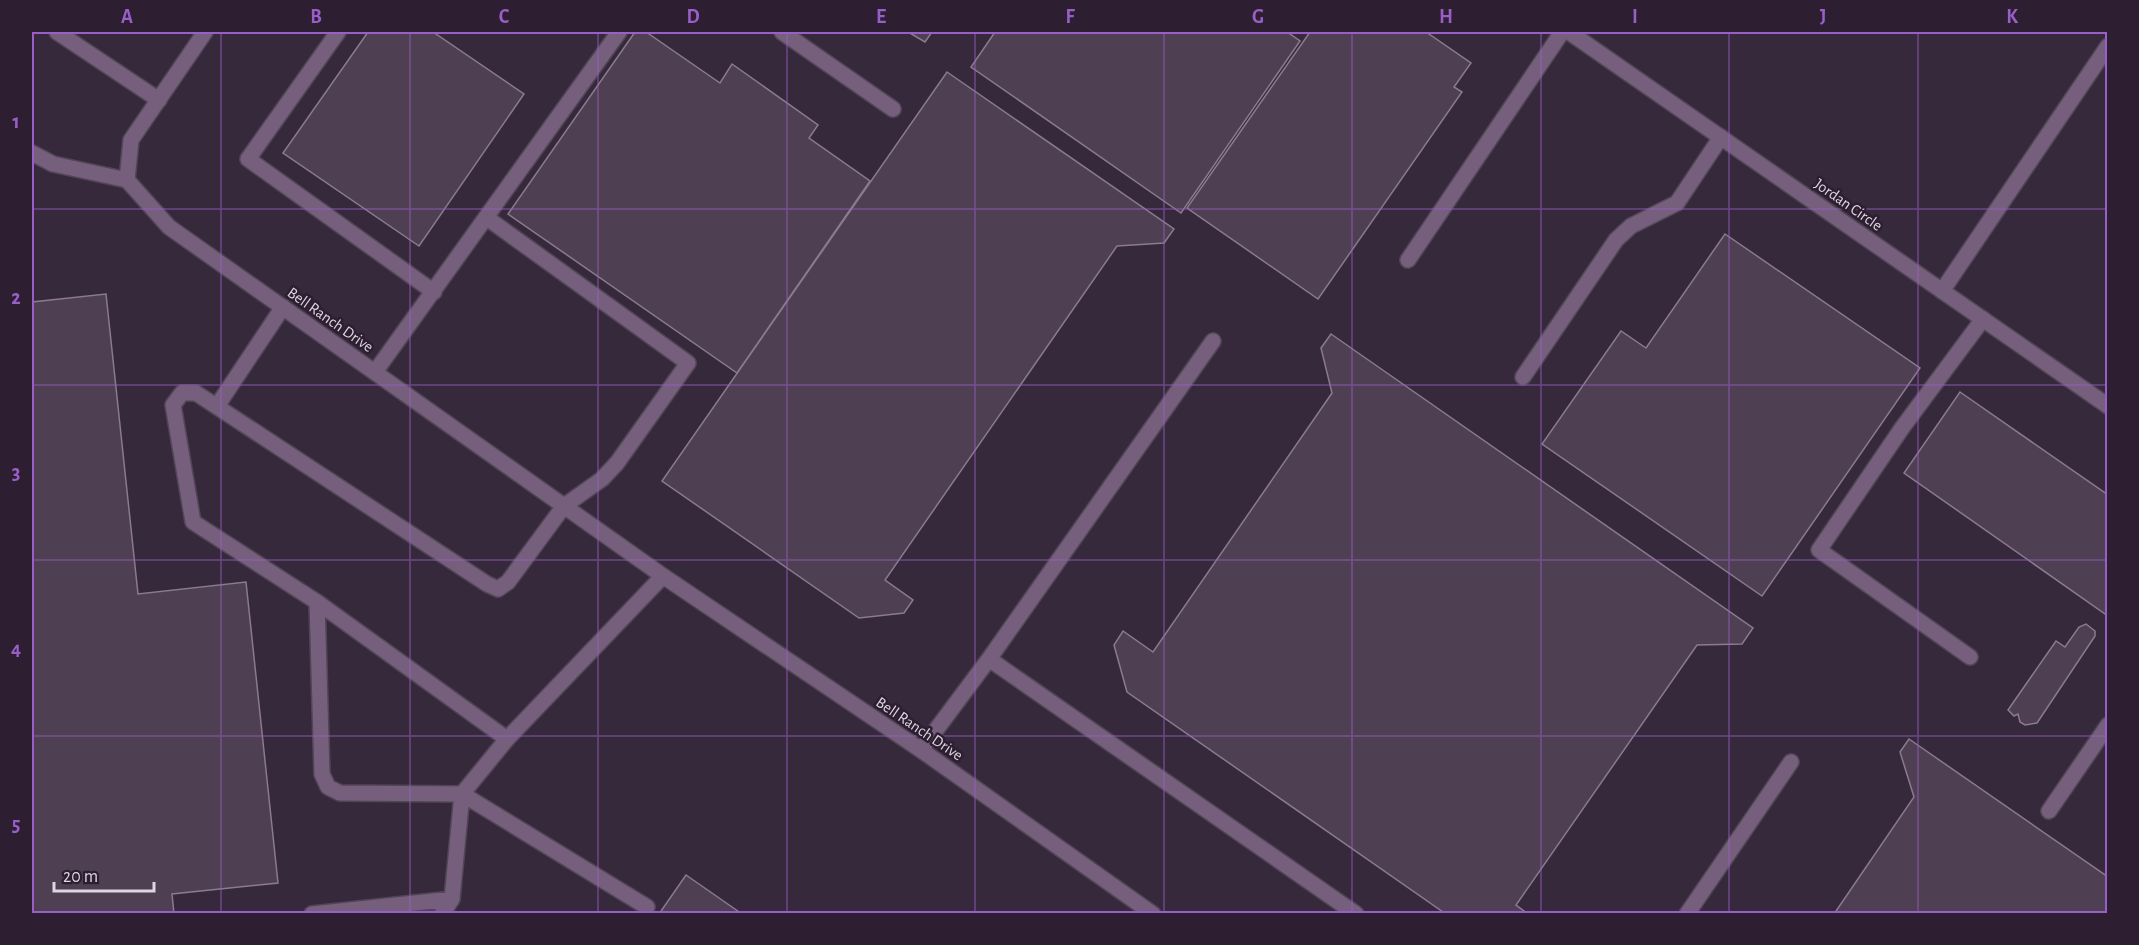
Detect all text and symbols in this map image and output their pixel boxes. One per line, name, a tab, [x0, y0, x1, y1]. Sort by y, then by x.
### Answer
text: A	[121, 7, 133, 27]
text: B	[310, 7, 322, 27]
text: C	[499, 7, 510, 27]
text: D	[686, 7, 700, 27]
text: E	[876, 7, 886, 27]
text: F	[1065, 7, 1075, 27]
text: G	[1252, 7, 1264, 27]
text: H	[1439, 7, 1453, 27]
text: I	[1632, 7, 1638, 27]
text: J	[1820, 7, 1826, 27]
text: K	[2006, 7, 2018, 27]
text: 1	[12, 112, 20, 132]
street label: Jordan Circle	[1812, 176, 1885, 234]
street label: Bell Ranch Drive	[285, 284, 376, 355]
text: 2	[11, 288, 21, 308]
text: 3	[12, 463, 20, 483]
text: 4	[11, 639, 21, 659]
street label: Bell Ranch Drive	[873, 694, 966, 764]
text: 5	[12, 815, 20, 835]
scale bar	[54, 855, 154, 893]
text: 20 m	[63, 868, 98, 886]

